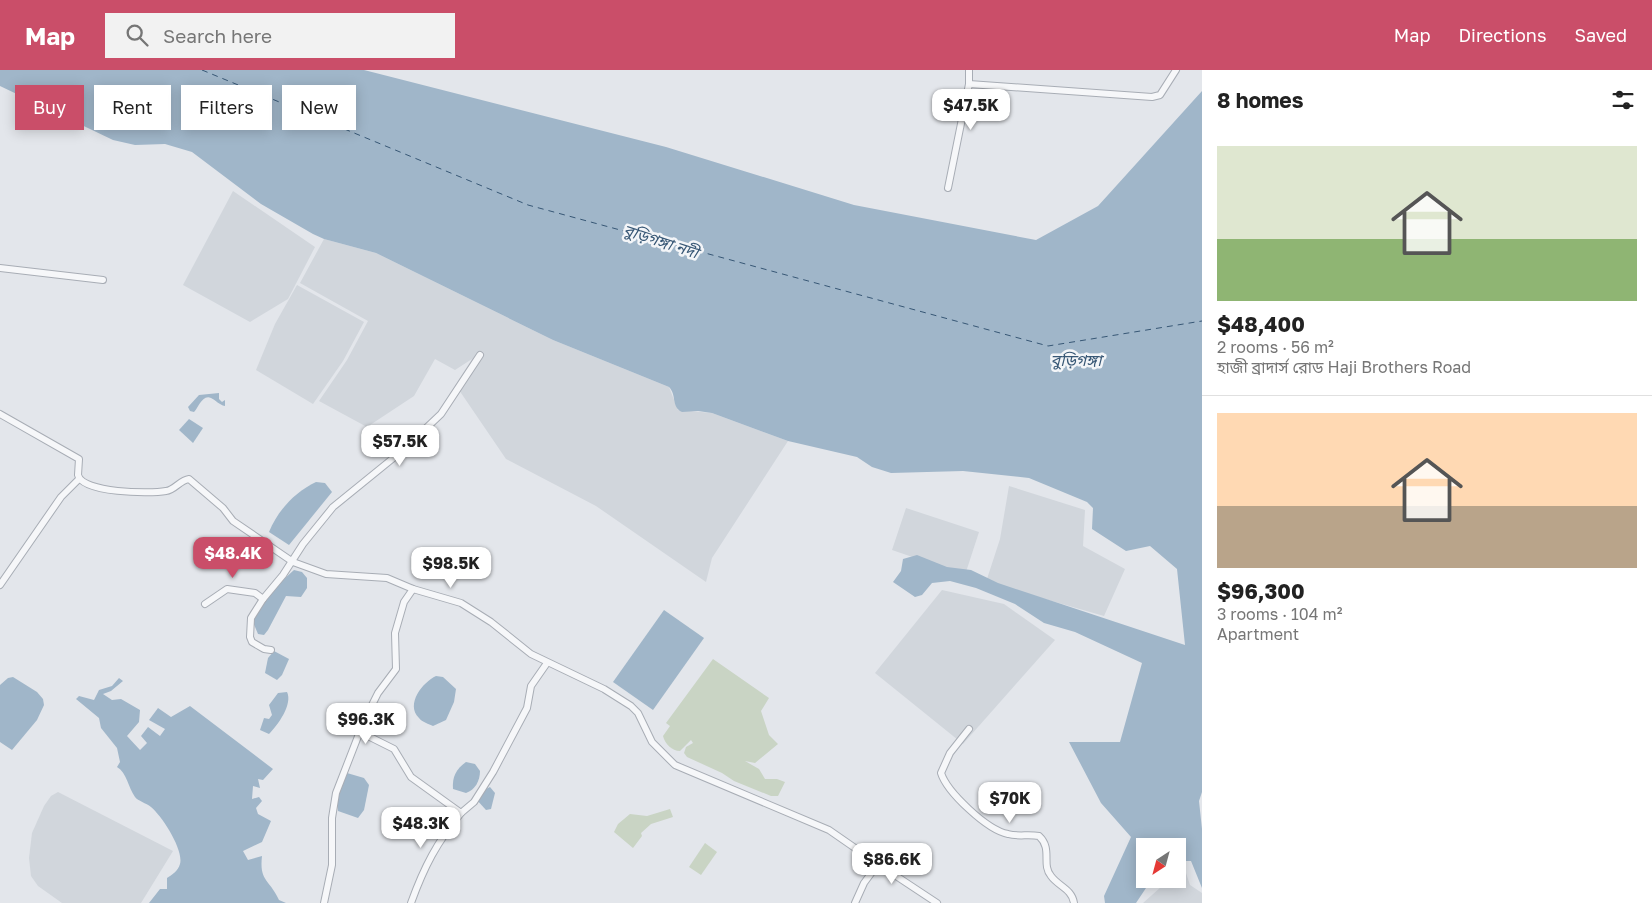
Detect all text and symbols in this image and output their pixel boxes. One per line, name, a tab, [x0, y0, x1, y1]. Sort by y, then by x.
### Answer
search box	[105, 13, 455, 58]
text: Map	[25, 21, 75, 50]
icon: search	[123, 21, 151, 49]
text: Search here	[163, 24, 272, 47]
text: Map	[1394, 24, 1430, 46]
text: Directions	[1458, 24, 1546, 46]
text: Saved	[1574, 24, 1627, 46]
chip: Buy	[15, 85, 84, 130]
chip: Rent	[94, 85, 171, 130]
chip: Filters	[181, 85, 272, 130]
chip: New	[282, 85, 356, 130]
icon: filters	[1609, 86, 1637, 114]
text: 8 homes	[1217, 87, 1304, 113]
pin: $47.5K	[930, 88, 1012, 131]
text: $47.5K	[943, 95, 999, 115]
icon: home	[1382, 178, 1472, 268]
water label: বুড়িগঙ্গা নদী	[621, 220, 704, 263]
text: $48,400	[1217, 311, 1305, 337]
text: 2 rooms · 56 m²	[1217, 337, 1334, 357]
water label: বুড়িগঙ্গা	[1051, 350, 1104, 370]
text: হাজী ব্রাদার্স রোড Haji Brothers Road	[1217, 357, 1471, 377]
pin: $57.5K	[359, 424, 441, 467]
text: $57.5K	[372, 431, 428, 451]
icon: home	[1382, 445, 1472, 535]
pin: $48.4K	[192, 536, 274, 579]
text: $48.4K	[204, 543, 262, 563]
pin: $98.5K	[410, 546, 492, 589]
text: $98.5K	[422, 553, 480, 573]
text: $96,300	[1217, 578, 1305, 604]
text: 3 rooms · 104 m²	[1217, 604, 1342, 624]
text: Apartment	[1217, 624, 1299, 644]
pin: $96.3K	[325, 702, 407, 745]
text: $96.3K	[337, 709, 395, 729]
pin: $70K	[980, 782, 1040, 824]
text: $70K	[989, 788, 1031, 808]
pin: $48.3K	[380, 806, 462, 849]
text: $48.3K	[392, 813, 450, 833]
north arrow	[1136, 838, 1186, 888]
map controls	[1136, 838, 1186, 888]
pin: $86.6K	[851, 842, 933, 885]
text: $86.6K	[863, 849, 921, 869]

